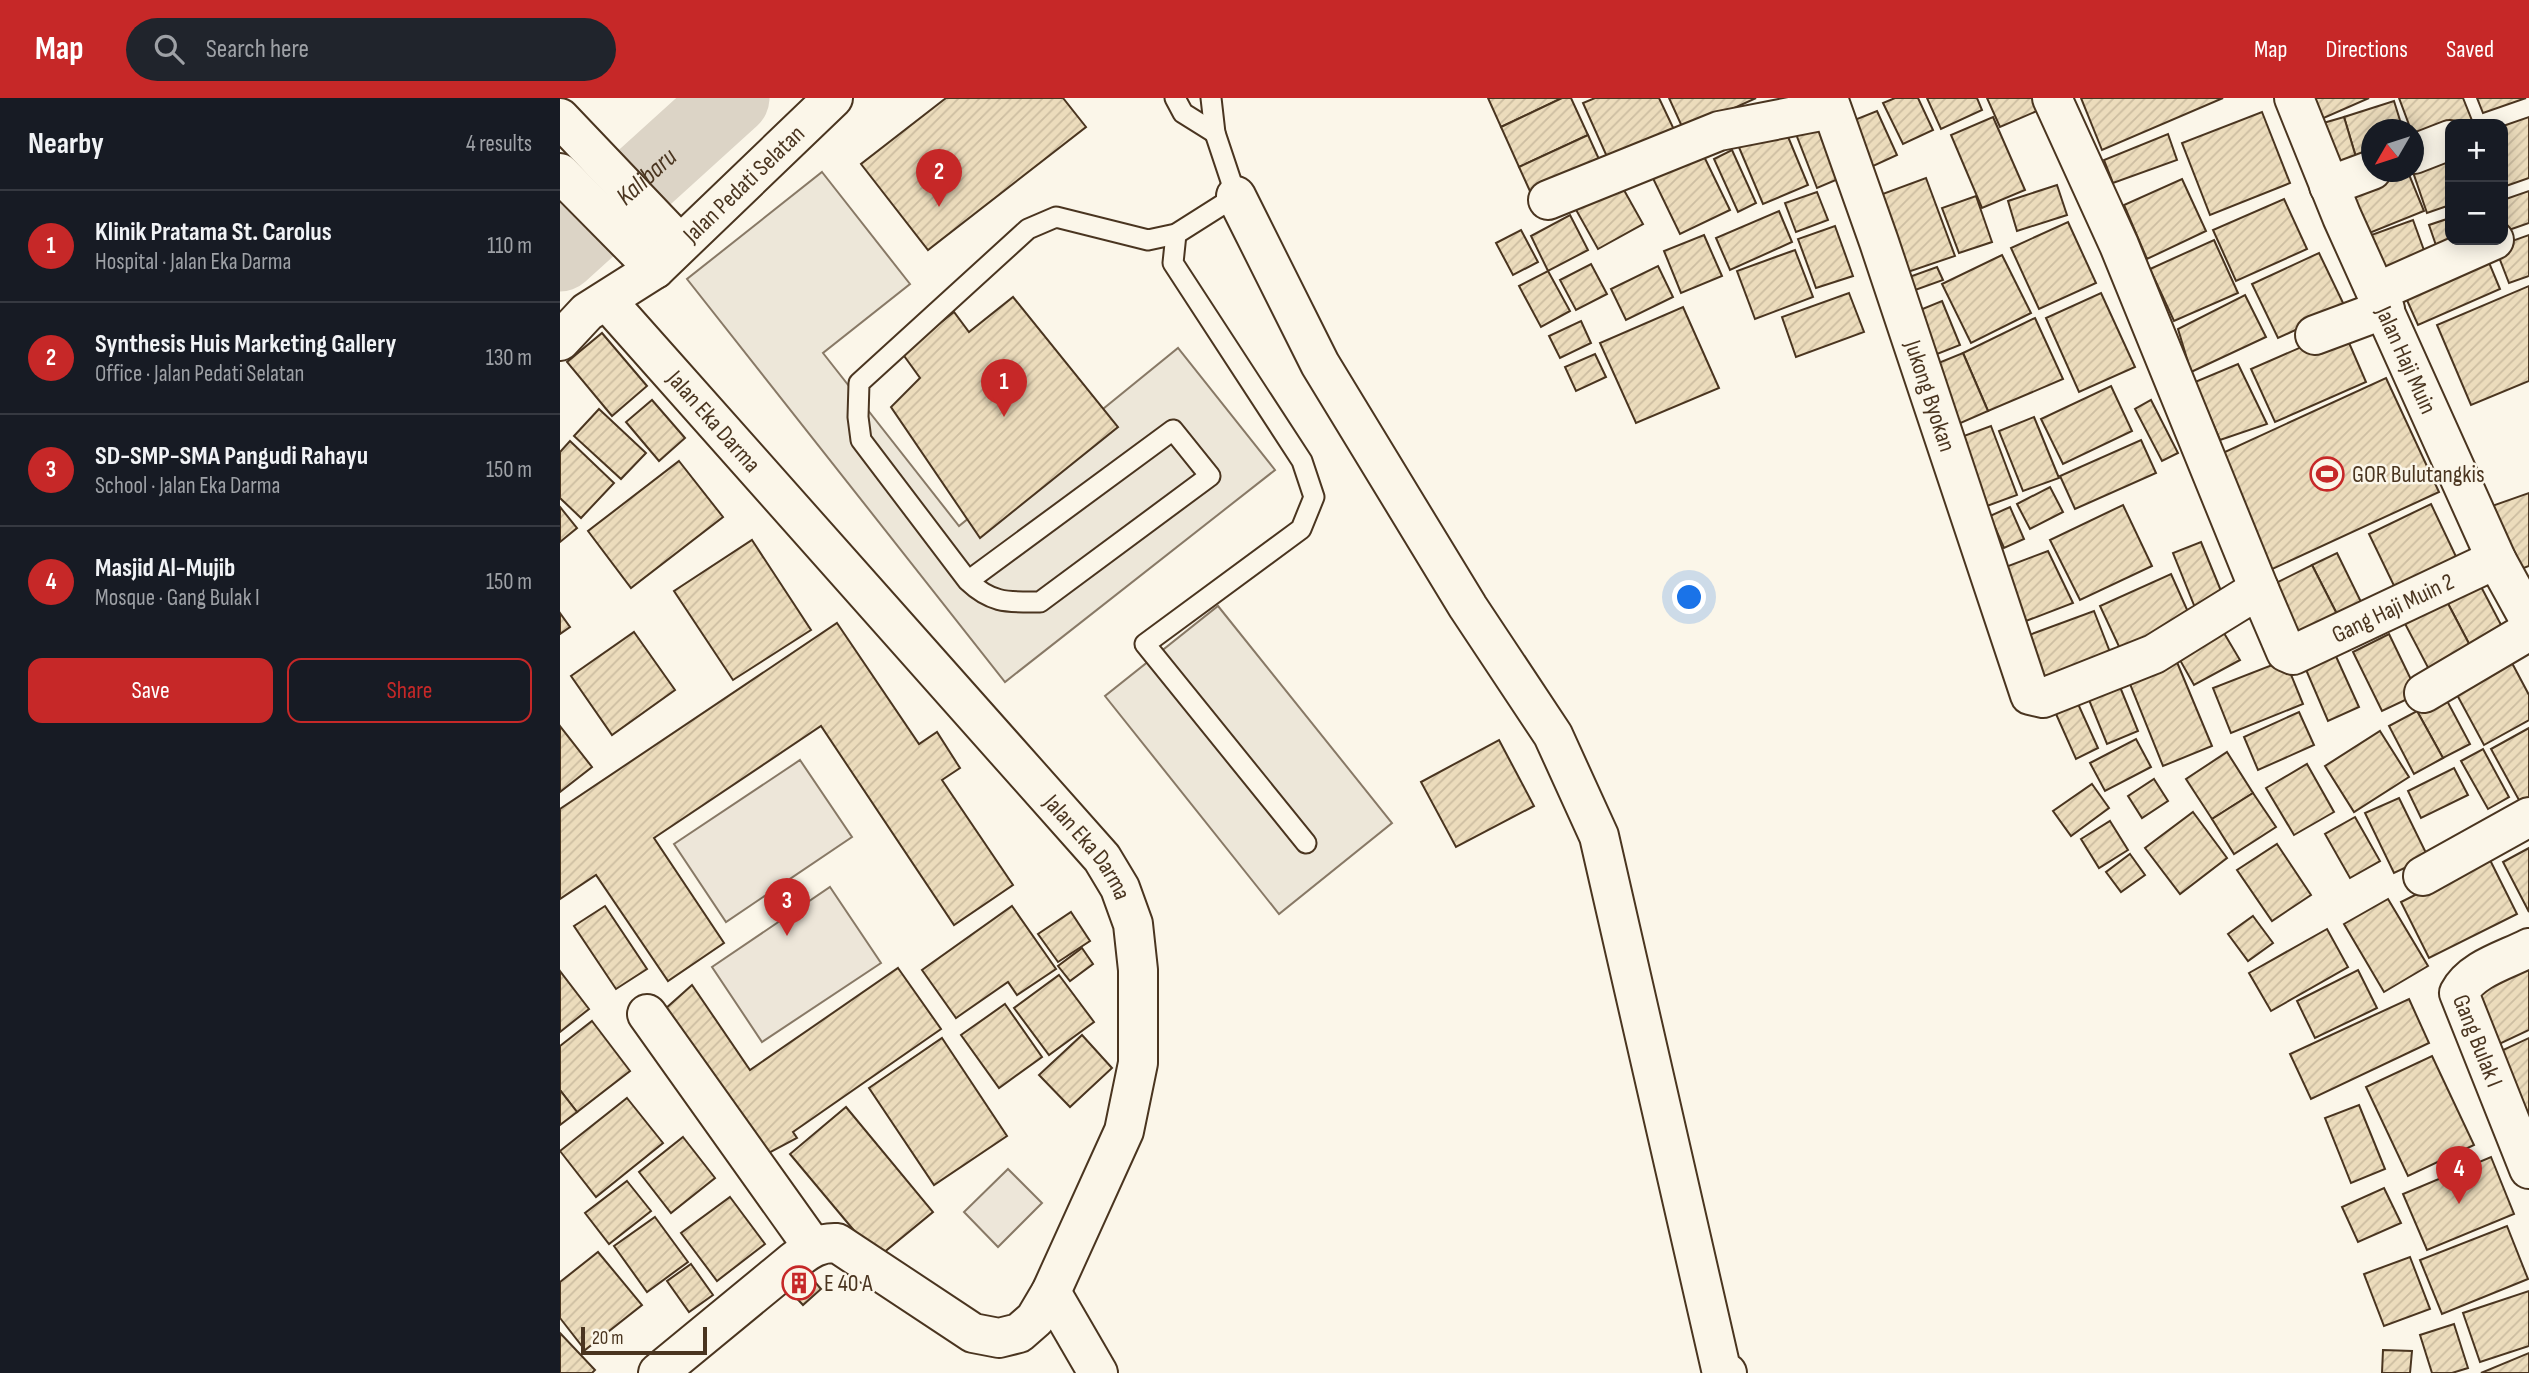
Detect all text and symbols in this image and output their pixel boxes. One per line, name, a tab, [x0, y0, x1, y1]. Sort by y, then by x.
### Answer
search box	[126, 18, 616, 81]
text: Map	[35, 29, 84, 69]
icon: search	[150, 30, 188, 68]
text: Search here	[206, 34, 309, 65]
text: Map	[2254, 35, 2287, 64]
text: Directions	[2325, 35, 2408, 64]
text: Saved	[2446, 35, 2494, 64]
street label: Jalan Pedati Selatan	[677, 119, 811, 250]
north arrow	[2361, 119, 2424, 182]
map controls	[2445, 119, 2508, 245]
button: +	[2445, 119, 2508, 182]
text: Nearby	[28, 126, 104, 162]
text: 4 results	[466, 130, 532, 158]
water label: Kalibaru	[610, 142, 684, 212]
pin: 2	[916, 149, 962, 207]
button: −	[2445, 182, 2508, 245]
text: Klinik Pratama St. Carolus	[95, 217, 332, 248]
text: 1	[46, 232, 56, 260]
text: 110 m	[487, 232, 532, 260]
text: Hospital · Jalan Eka Darma	[95, 248, 291, 276]
street label: Jalan Haji Muin	[2369, 301, 2443, 418]
text: Synthesis Huis Marketing Gallery	[95, 329, 396, 360]
street label: Jukong Byokan	[1897, 336, 1962, 456]
text: 2	[46, 344, 56, 372]
text: 130 m	[486, 344, 532, 372]
pin: 1	[981, 359, 1027, 417]
text: Office · Jalan Pedati Selatan	[95, 360, 304, 388]
street label: Jalan Eka Darma	[660, 364, 766, 479]
text: SD-SMP-SMA Pangudi Rahayu	[95, 441, 368, 472]
sports icon: GOR Bulutangkis	[2308, 455, 2346, 493]
text: 3	[46, 456, 56, 484]
text: 150 m	[486, 456, 532, 484]
place label: GOR Bulutangkis	[2352, 460, 2485, 489]
text: School · Jalan Eka Darma	[95, 472, 280, 500]
text: Masjid Al-Mujib	[95, 553, 235, 584]
street label: Gang Haji Muin 2	[2327, 567, 2459, 650]
text: 4	[46, 568, 56, 596]
text: 150 m	[486, 568, 532, 596]
your location	[1672, 580, 1706, 614]
text: Mosque · Gang Bulak I	[95, 584, 260, 612]
button: Save	[28, 658, 273, 723]
button: Share	[287, 658, 532, 723]
street label: Jalan Eka Darma	[1037, 788, 1137, 904]
pin: 3	[764, 878, 810, 936]
street label: Gang Bulak I	[2446, 990, 2509, 1091]
pin: 4	[2436, 1146, 2482, 1204]
building icon: E 40 A	[780, 1264, 818, 1302]
place label: E 40 A	[824, 1269, 873, 1298]
scale bar	[581, 1324, 707, 1356]
text: 20 m	[592, 1327, 624, 1350]

